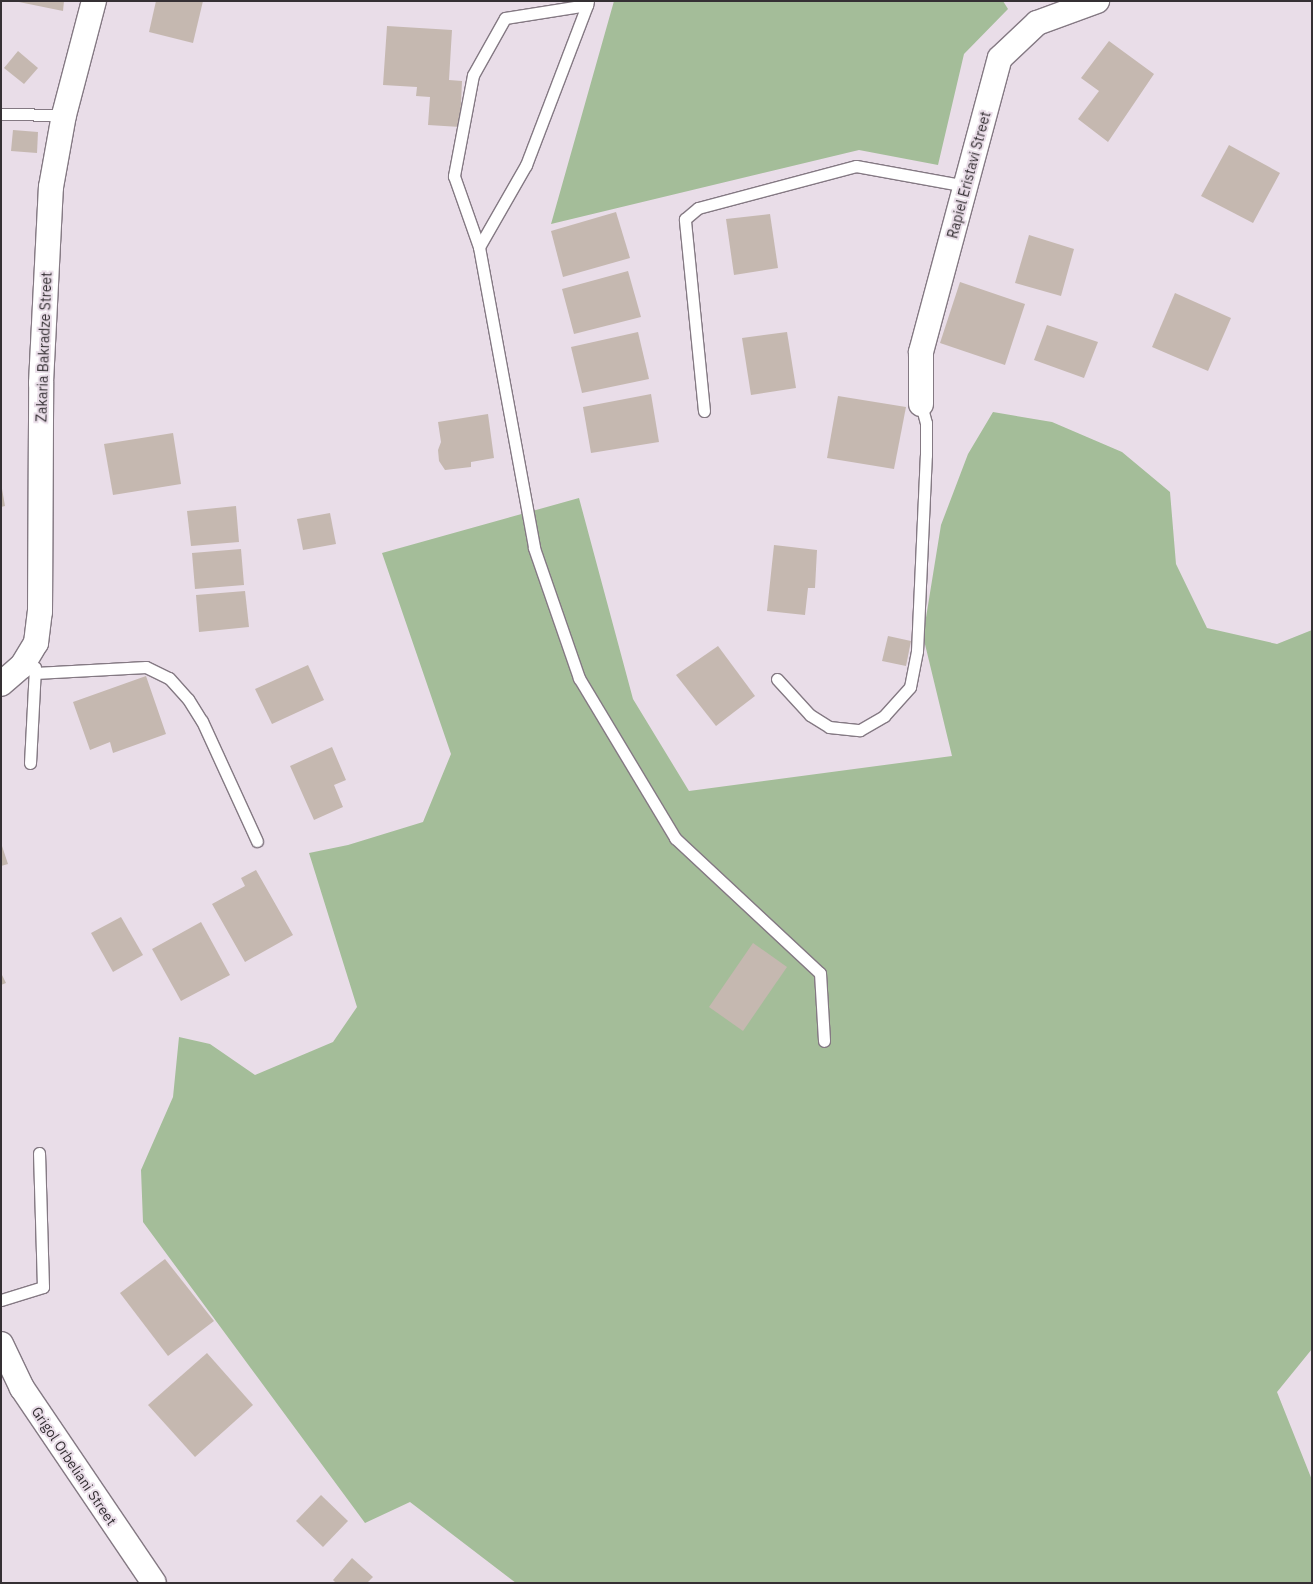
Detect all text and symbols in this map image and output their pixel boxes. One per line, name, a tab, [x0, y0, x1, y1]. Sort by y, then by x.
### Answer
street label: Rapiel Eristavi Street	[944, 110, 994, 240]
street label: Zakaria Bakradze Street	[33, 272, 55, 422]
street label: Grigol Orbeliani Street	[28, 1404, 120, 1528]

